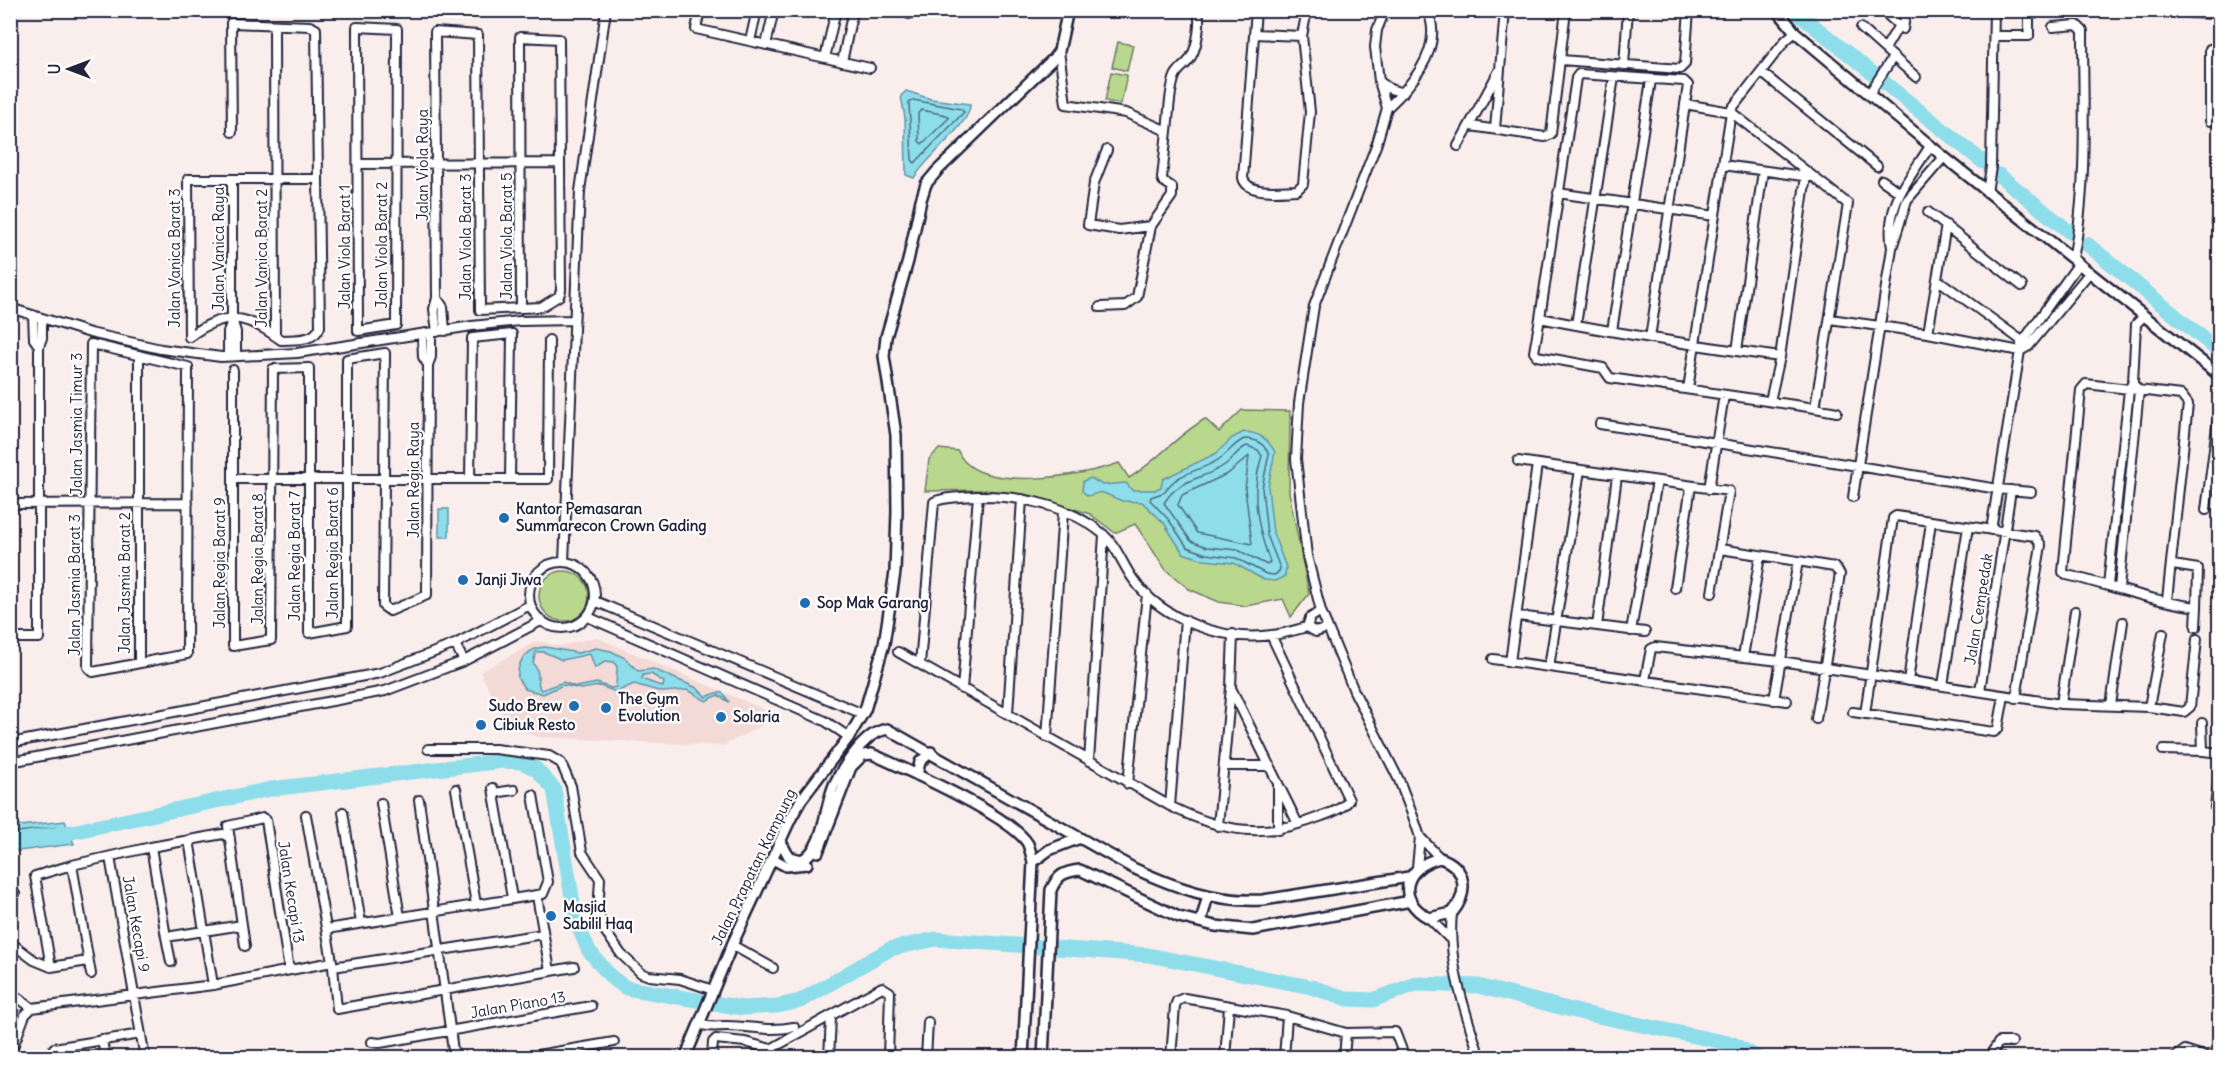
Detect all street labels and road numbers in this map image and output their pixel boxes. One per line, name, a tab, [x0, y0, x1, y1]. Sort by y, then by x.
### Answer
street label: Jalan Viola Raya	[413, 109, 432, 221]
street label: Jalan Viola Barat 5	[497, 172, 516, 300]
street label: Jalan Viola Barat 3	[456, 173, 475, 301]
street label: Jalan Viola Barat 2	[372, 182, 391, 308]
street label: Jalan Viola Barat 1	[335, 185, 354, 309]
street label: Jalan Vanica Raya	[209, 186, 228, 311]
street label: Jalan Vanica Barat 3	[165, 188, 184, 328]
street label: Jalan Vanica Barat 2	[252, 188, 271, 328]
street label: Jalan Jasmia Timur 3	[67, 352, 86, 496]
street label: Jalan Regia Raya	[404, 421, 423, 538]
street label: Jalan Regia Barat 6	[323, 487, 342, 619]
street label: Jalan Regia Barat 7	[285, 491, 304, 621]
street label: Jalan Regia Barat 8	[248, 493, 267, 625]
street label: Jalan Regia Barat 9	[210, 497, 229, 629]
street label: Jalan Jasmia Barat 2	[115, 512, 134, 654]
street label: Jalan Jasmia Barat 3	[65, 514, 84, 656]
street label: Jalan Cempedak	[1960, 551, 1997, 666]
street label: Jalan Prapatan Kampung	[707, 785, 800, 948]
street label: Jalan Kecapi 13	[274, 839, 309, 944]
street label: Jalan Kecapi 9	[119, 874, 154, 974]
street label: Jalan Piano 13	[469, 987, 567, 1022]

